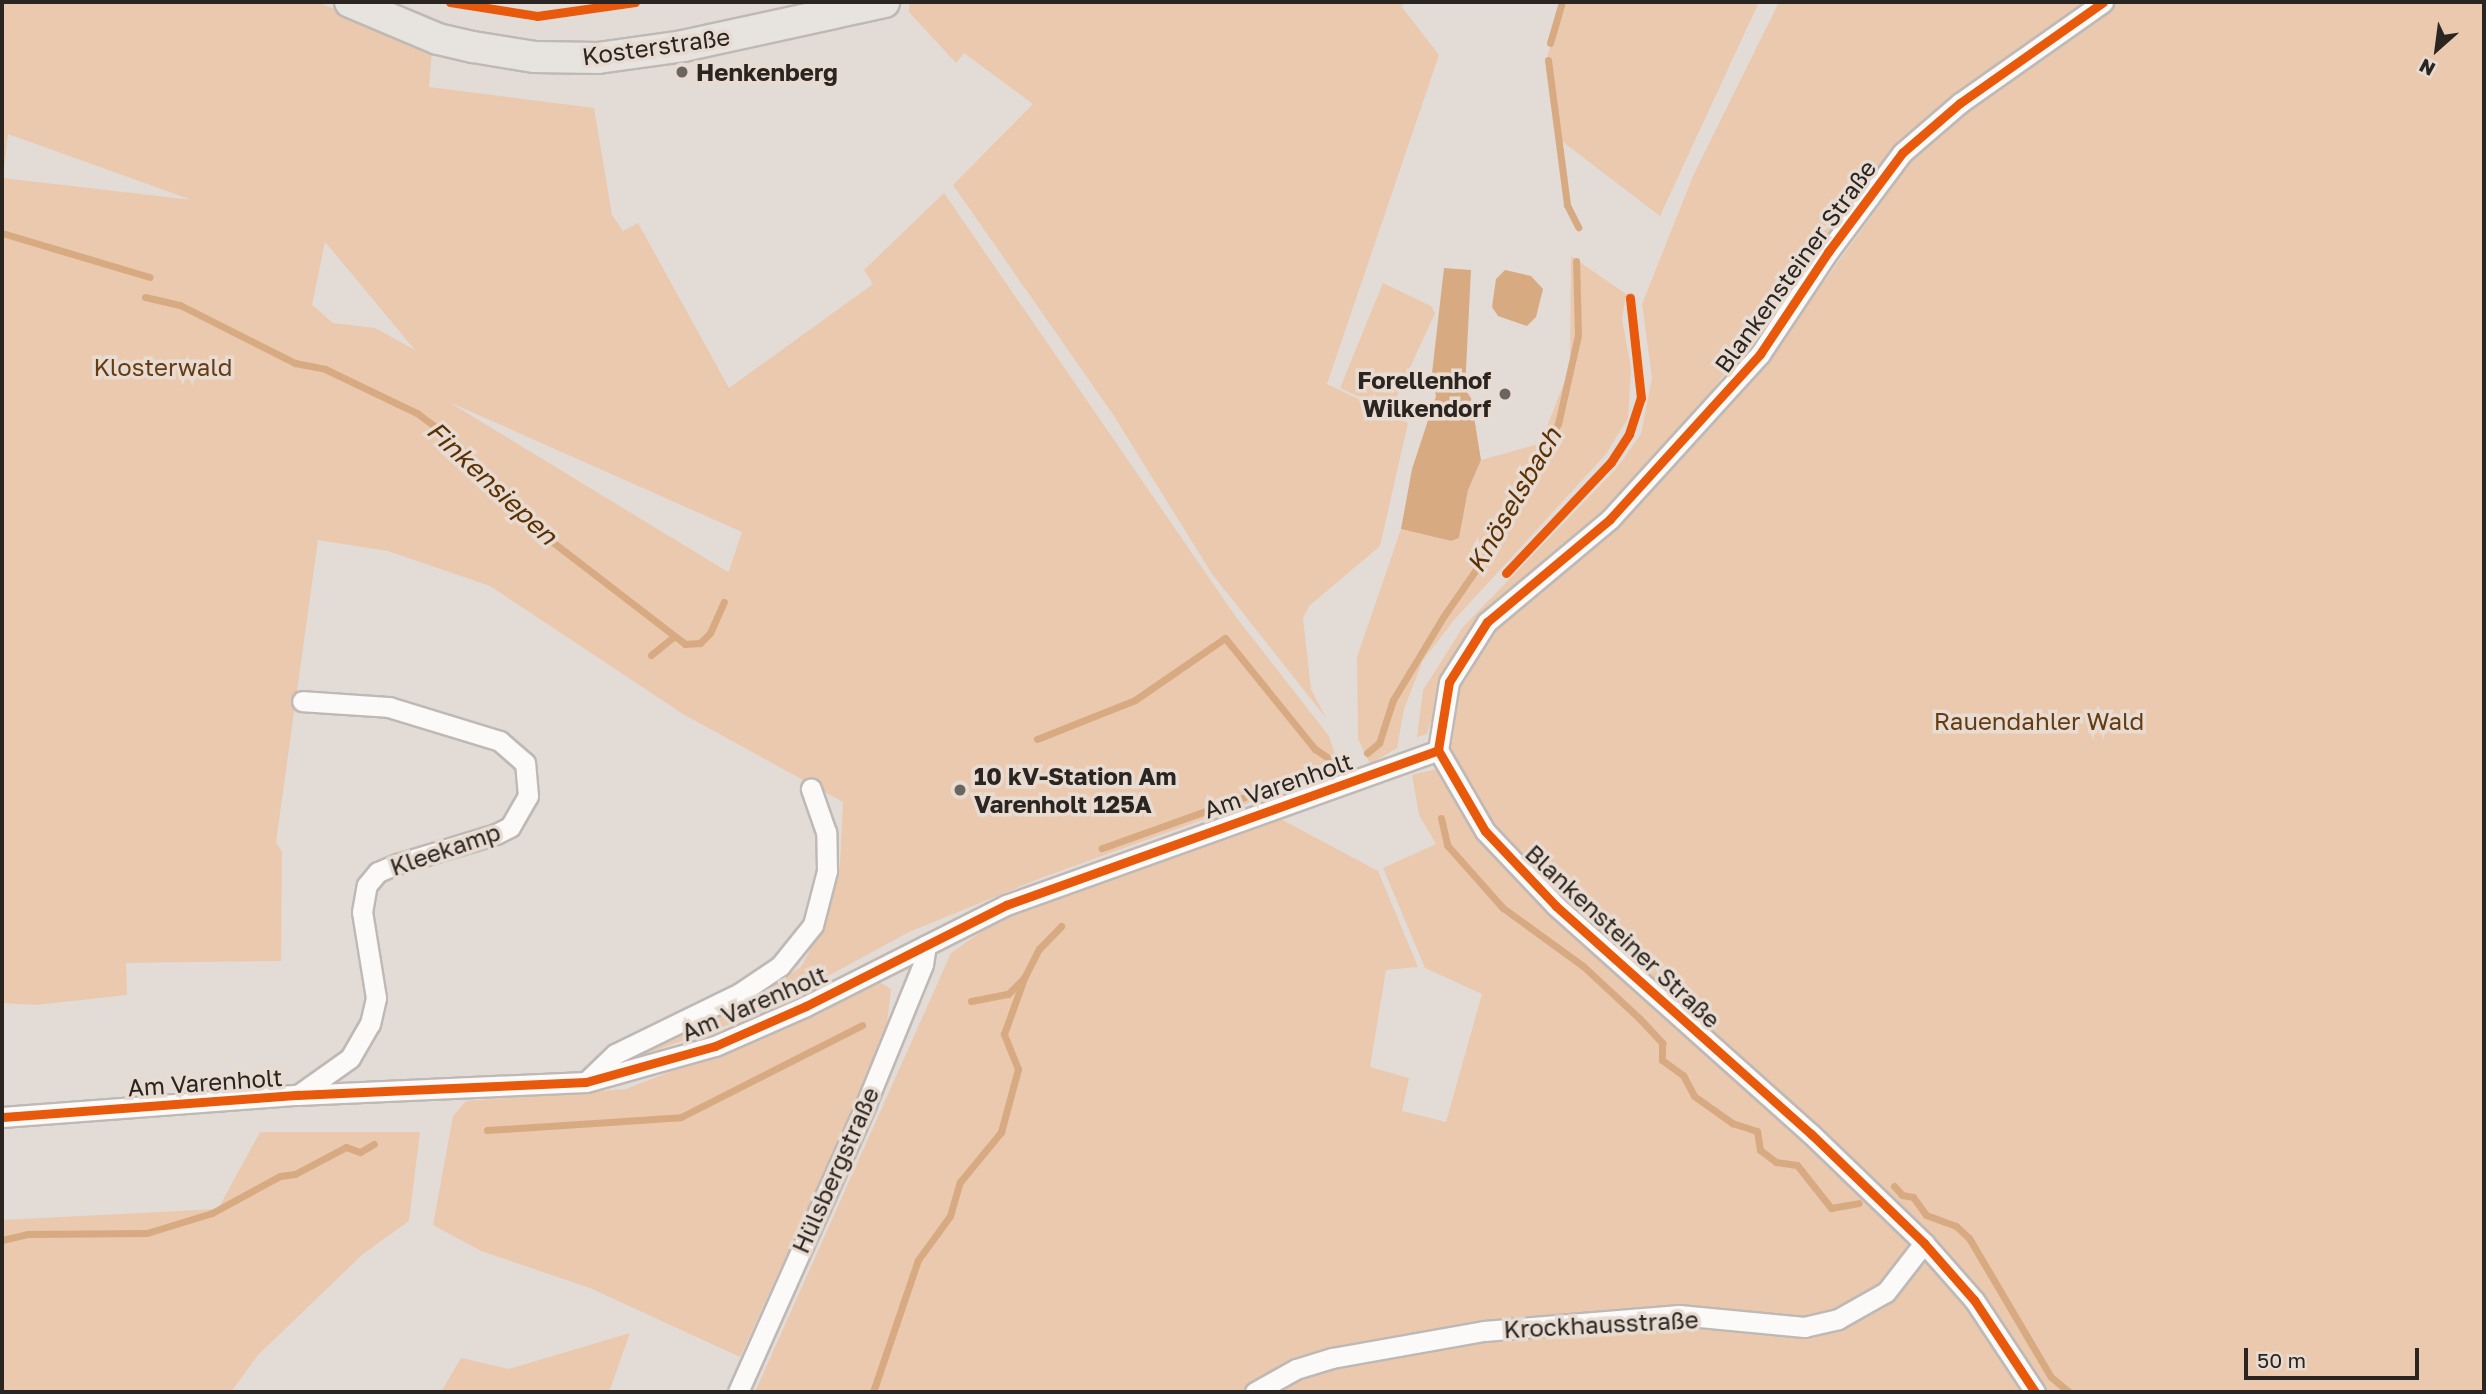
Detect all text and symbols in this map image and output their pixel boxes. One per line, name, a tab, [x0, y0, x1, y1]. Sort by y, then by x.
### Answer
north arrow	[2402, 14, 2472, 84]
street label: Kosterstraße	[580, 21, 732, 71]
text: N	[2415, 54, 2439, 82]
place label: Henkenberg	[696, 58, 838, 86]
marker: Henkenberg	[674, 64, 690, 80]
street label: Blankensteiner Straße	[1708, 154, 1882, 378]
park label: Klosterwald	[94, 353, 232, 381]
place label: Forellenhof Wilkendorf	[1357, 366, 1491, 422]
marker: Forellenhof Wilkendorf	[1497, 386, 1513, 402]
water label: Finkensiepen	[420, 415, 564, 551]
water label: Knöselsbach	[1460, 422, 1568, 578]
park label: Rauendahler Wald	[1934, 707, 2144, 735]
street label: Am Varenholt	[1200, 746, 1356, 824]
place label: 10 kV-Station Am Varenholt 125A	[974, 762, 1177, 818]
marker: 10 kV-Station Am Varenholt 125A	[952, 782, 968, 798]
street label: Kleekamp	[386, 817, 504, 881]
street label: Blankensteiner Straße	[1520, 838, 1726, 1034]
street label: Am Varenholt	[677, 959, 831, 1047]
street label: Am Varenholt	[127, 1062, 283, 1102]
street label: Hülsbergstraße	[786, 1083, 884, 1257]
street label: Krockhausstraße	[1503, 1305, 1699, 1343]
scale bar	[2248, 1334, 2423, 1378]
text: 50 m	[2257, 1347, 2306, 1373]

